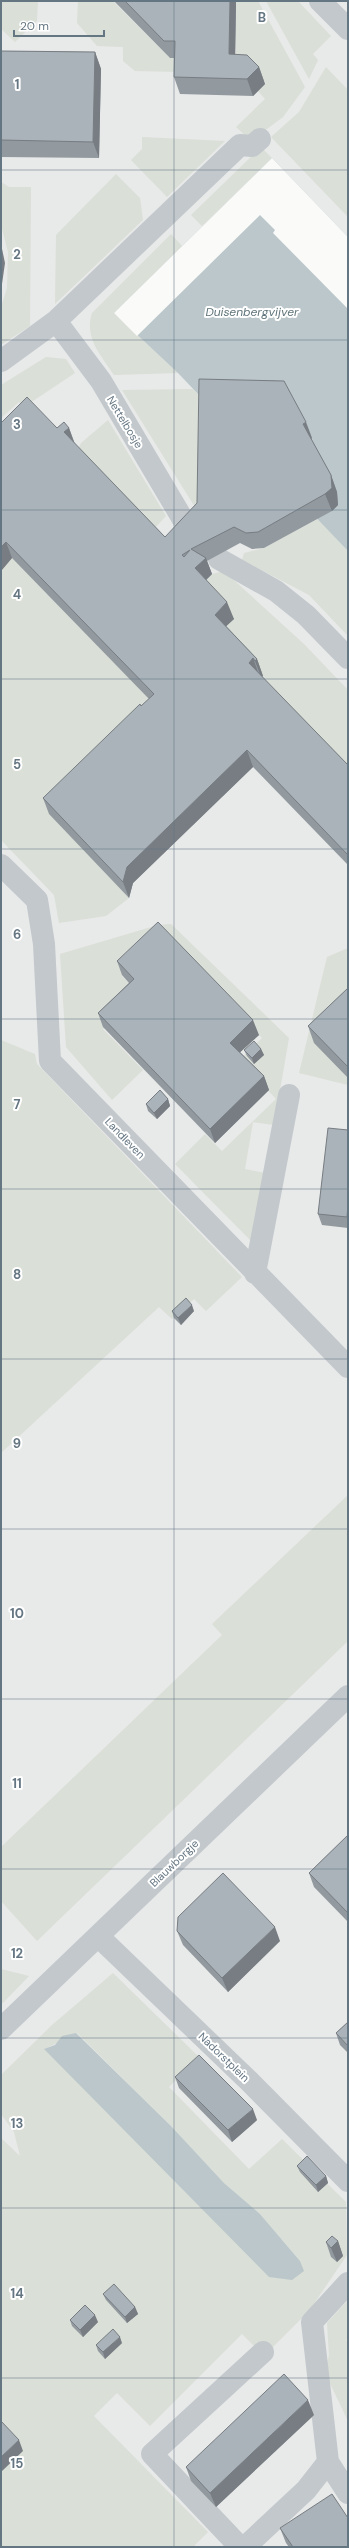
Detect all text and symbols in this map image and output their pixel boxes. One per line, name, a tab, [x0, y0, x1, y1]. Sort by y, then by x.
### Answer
text: B	[258, 9, 266, 26]
scale bar	[14, 12, 104, 38]
text: 20 m	[20, 18, 49, 34]
text: 1	[15, 76, 19, 93]
text: 2	[13, 246, 21, 263]
water label: Duisenbergvijver	[205, 304, 299, 320]
street label: Nettelbosje	[104, 393, 146, 451]
text: 3	[13, 416, 21, 433]
text: 4	[13, 586, 21, 603]
text: 5	[13, 756, 21, 773]
text: 6	[13, 926, 21, 943]
text: 7	[14, 1096, 21, 1113]
street label: Landleven	[102, 1115, 148, 1161]
text: 8	[13, 1266, 21, 1283]
text: 9	[13, 1435, 21, 1452]
text: 10	[10, 1605, 24, 1622]
text: 11	[12, 1775, 22, 1792]
street label: Blauwborgje	[147, 1836, 201, 1890]
text: 12	[11, 1945, 23, 1962]
street label: Nadorstplein	[196, 2029, 252, 2085]
text: 13	[11, 2115, 23, 2132]
text: 14	[10, 2285, 24, 2302]
text: 15	[11, 2455, 23, 2472]

